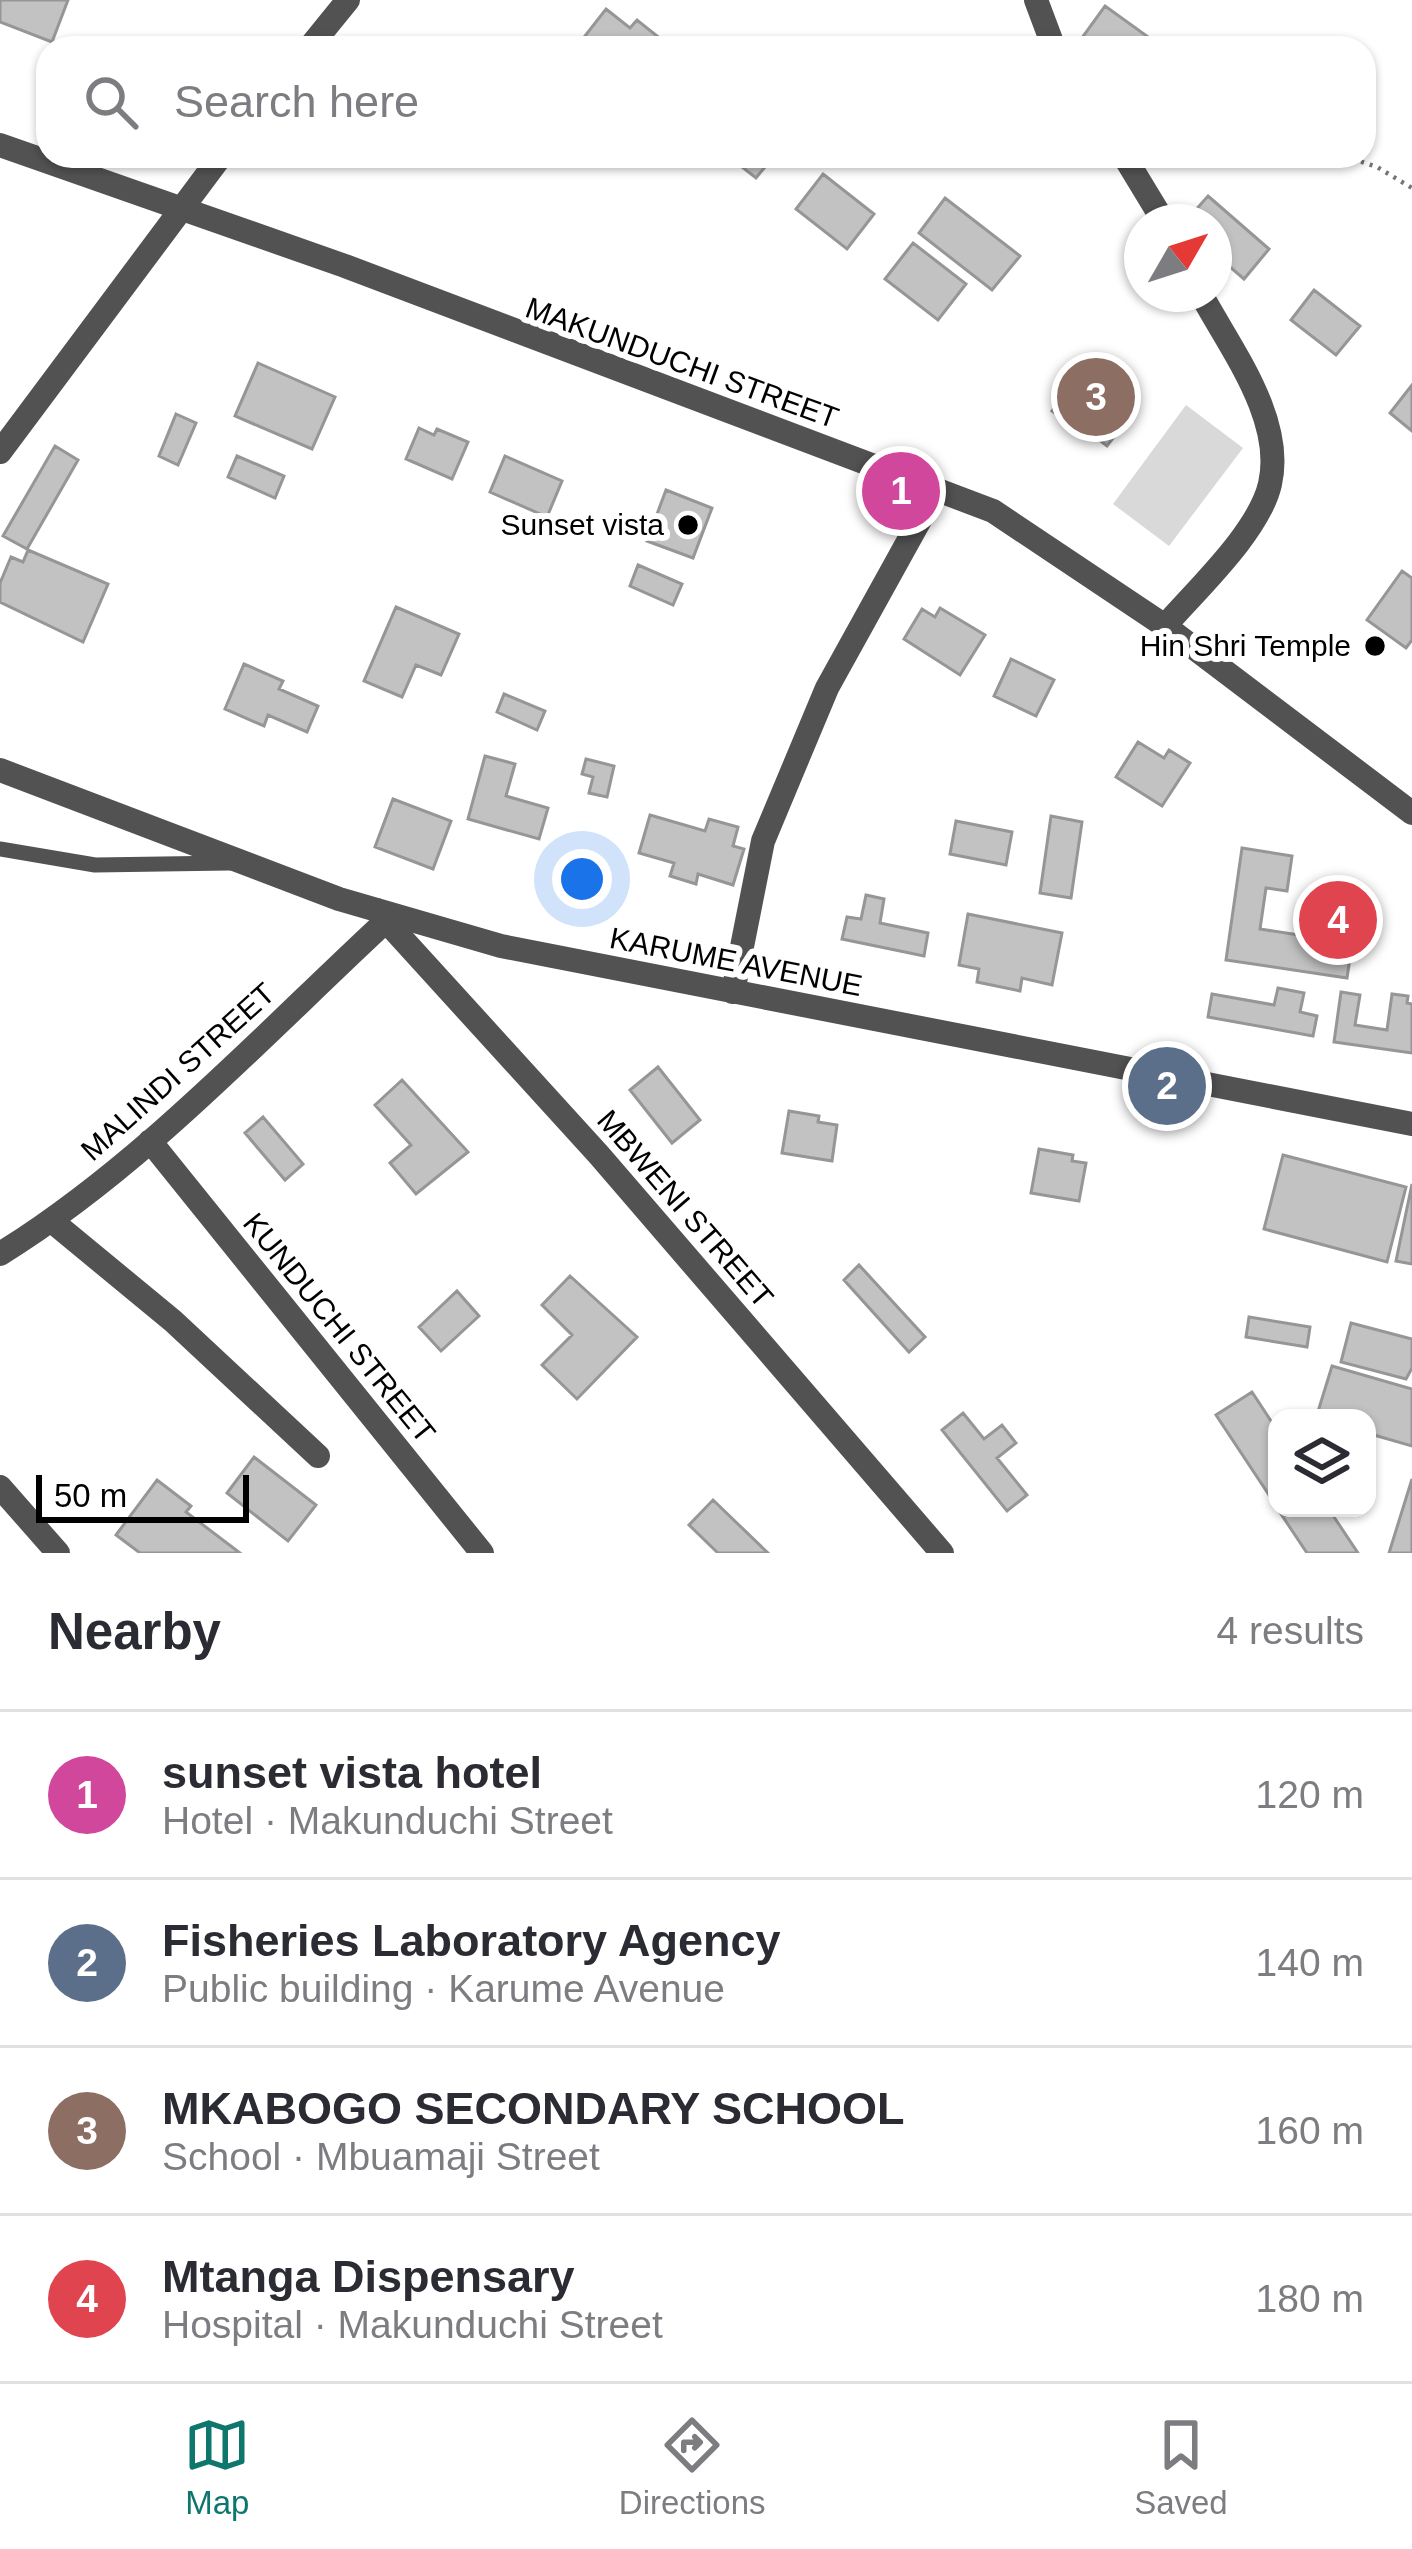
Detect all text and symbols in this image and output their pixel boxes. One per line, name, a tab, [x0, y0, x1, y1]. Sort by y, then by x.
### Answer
search box	[36, 36, 1376, 168]
icon: search	[78, 69, 144, 135]
text: Search here	[174, 76, 419, 127]
north arrow	[1124, 204, 1232, 312]
street label: MAKUNDUCHI STREET	[521, 291, 843, 434]
pin: 3	[1057, 352, 1135, 442]
pin: 1	[862, 446, 940, 536]
place label: Sunset vista	[501, 508, 664, 541]
marker: Sunset vista	[675, 512, 701, 538]
place label: Hin Shri Temple	[1140, 629, 1351, 662]
marker: Hin Shri Temple	[1362, 633, 1388, 659]
your location	[552, 849, 612, 909]
pin: 4	[1299, 875, 1377, 965]
street label: KARUME AVENUE	[607, 921, 865, 1002]
street label: MALINDI STREET	[74, 976, 281, 1167]
pin: 2	[1128, 1041, 1206, 1131]
street label: MBWENI STREET	[591, 1104, 780, 1314]
street label: KUNDUCHI STREET	[237, 1207, 442, 1449]
map controls	[1268, 1409, 1376, 1517]
button: layers	[1268, 1409, 1376, 1517]
scale bar	[36, 1469, 249, 1522]
text: 50 m	[54, 1477, 127, 1514]
text: Nearby	[48, 1603, 221, 1660]
text: 4 results	[1217, 1609, 1364, 1652]
text: sunset vista hotel	[162, 1747, 542, 1798]
text: 1	[76, 1773, 98, 1816]
text: 120 m	[1256, 1773, 1364, 1816]
text: Hotel · Makunduchi Street	[162, 1799, 613, 1842]
text: Fisheries Laboratory Agency	[162, 1915, 781, 1966]
text: 2	[76, 1941, 98, 1984]
text: 140 m	[1256, 1941, 1364, 1984]
text: Public building · Karume Avenue	[162, 1967, 725, 2010]
text: MKABOGO SECONDARY SCHOOL	[162, 2083, 905, 2134]
text: 3	[76, 2109, 98, 2152]
text: 160 m	[1256, 2109, 1364, 2152]
text: School · Mbuamaji Street	[162, 2135, 600, 2178]
text: Mtanga Dispensary	[162, 2251, 575, 2302]
text: 4	[76, 2277, 98, 2320]
text: 180 m	[1256, 2277, 1364, 2320]
text: Hospital · Makunduchi Street	[162, 2303, 663, 2346]
tab: Map	[184, 2412, 250, 2522]
tab: Directions	[619, 2412, 766, 2522]
tab: Saved	[1134, 2412, 1228, 2522]

